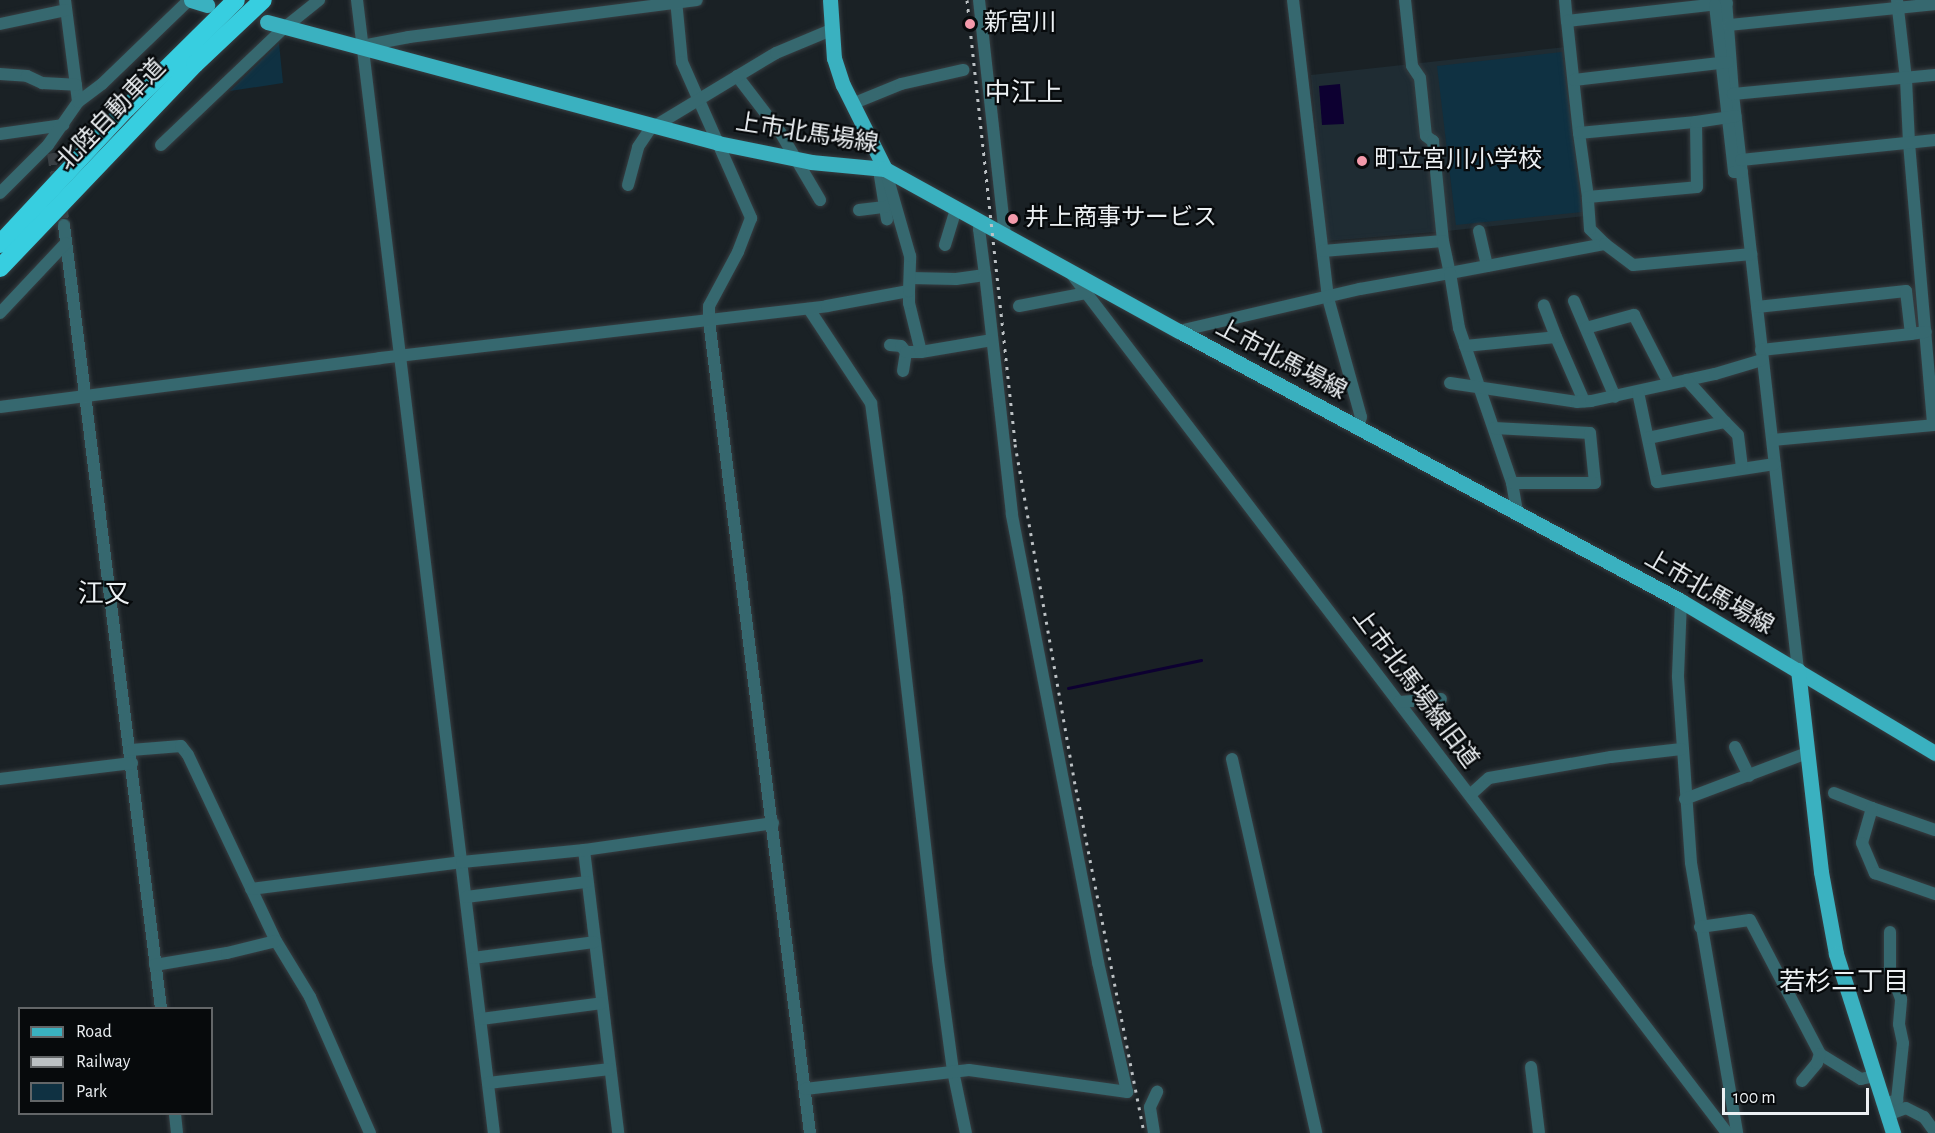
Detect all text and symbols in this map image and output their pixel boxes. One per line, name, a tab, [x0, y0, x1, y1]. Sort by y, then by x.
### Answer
place label: 新宮川	[984, 10, 1056, 38]
marker: 新宮川	[961, 15, 979, 33]
street label: 北陸自動車道	[52, 53, 172, 177]
district label: 中江上	[985, 78, 1063, 110]
street label: 上市北馬場線	[734, 109, 880, 159]
place label: 町立宮川小学校	[1374, 147, 1542, 175]
marker: 町立宮川小学校	[1355, 154, 1369, 168]
place label: 井上商事サービス	[1025, 205, 1217, 233]
marker: 井上商事サービス	[1006, 212, 1020, 226]
street label: 上市北馬場線	[1211, 313, 1351, 407]
street label: 上市北馬場線	[1639, 545, 1779, 641]
district label: 江又	[78, 579, 130, 611]
street label: 上市北馬場線旧道	[1346, 604, 1484, 774]
district label: 若杉二丁目	[1779, 967, 1909, 999]
legend	[18, 1007, 213, 1115]
text: Road	[76, 1023, 112, 1041]
text: Railway	[76, 1053, 130, 1071]
scale bar	[1725, 1076, 1872, 1114]
text: Park	[76, 1083, 107, 1101]
text: 100 m	[1733, 1089, 1776, 1107]

